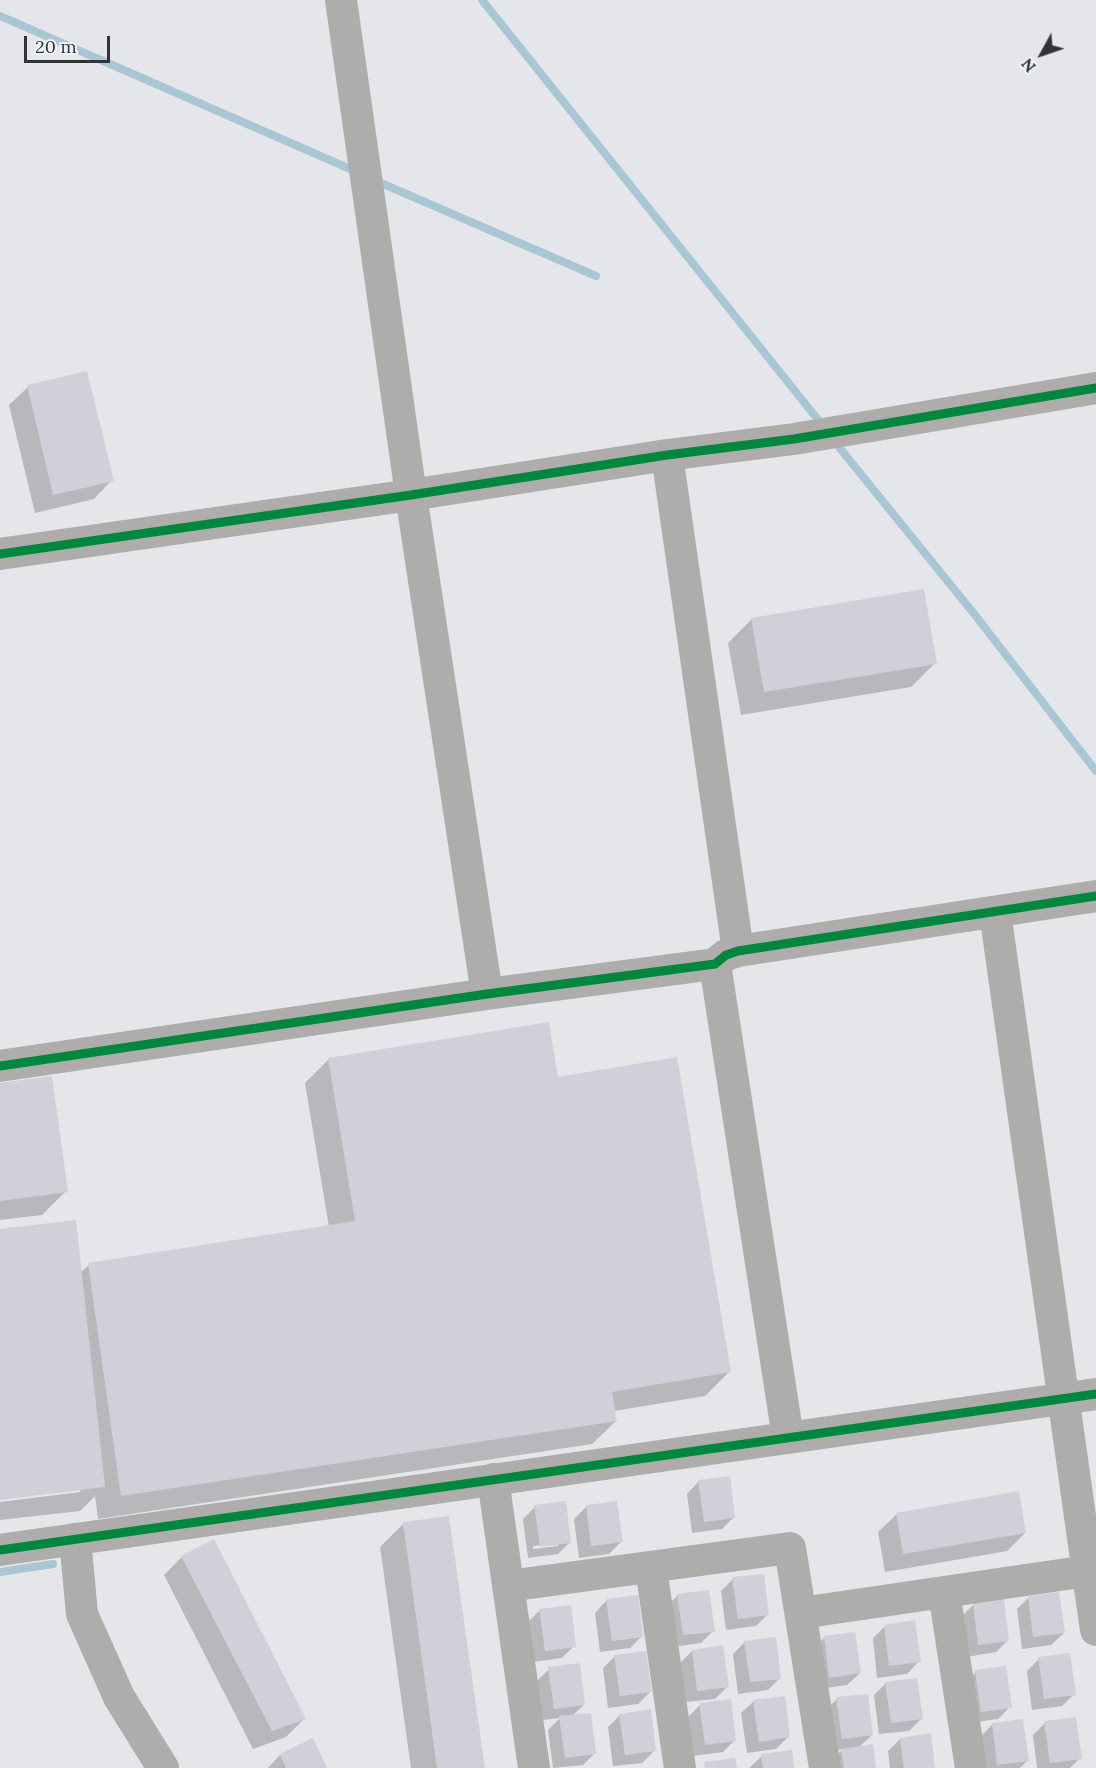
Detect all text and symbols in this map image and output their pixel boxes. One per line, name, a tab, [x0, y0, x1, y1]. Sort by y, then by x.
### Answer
scale bar	[27, 24, 112, 62]
north arrow	[1012, 24, 1072, 84]
text: 20 m	[35, 35, 77, 58]
text: N	[1017, 54, 1040, 77]

